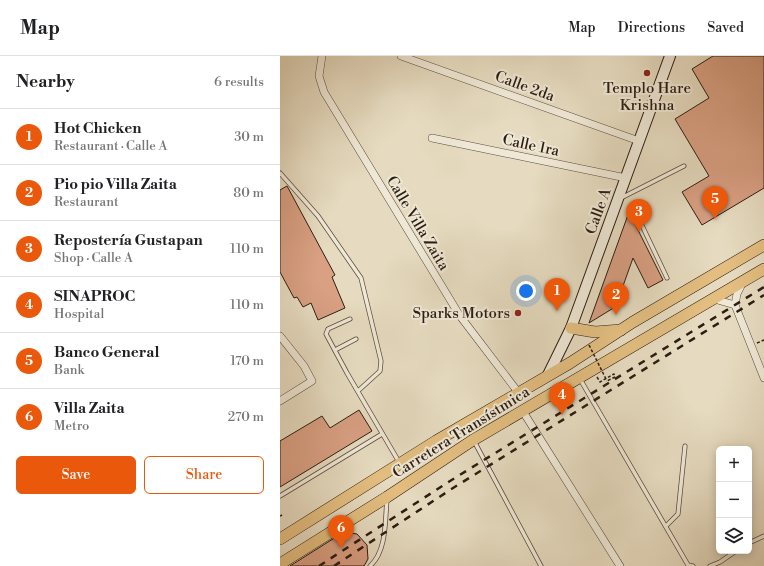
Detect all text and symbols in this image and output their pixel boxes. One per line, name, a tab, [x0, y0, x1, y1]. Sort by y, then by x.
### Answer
text: Map	[20, 16, 60, 40]
text: Map	[568, 19, 596, 37]
text: Directions	[618, 19, 685, 37]
text: Saved	[707, 19, 744, 37]
street label: Calle 2da	[492, 67, 558, 106]
marker: Templo Hare Krishna	[642, 68, 652, 78]
text: Nearby	[16, 71, 75, 93]
text: 6 results	[214, 74, 264, 90]
place label: Templo Hare Krishna	[603, 79, 691, 115]
text: Hot Chicken	[54, 119, 142, 138]
text: 1	[26, 129, 32, 145]
text: 30 m	[234, 129, 264, 145]
street label: Calle 1ra	[501, 130, 562, 161]
text: Restaurant · Calle A	[54, 138, 167, 154]
street label: Calle Villa Zaita	[382, 172, 454, 274]
text: Pio pio Villa Zaita	[54, 175, 177, 194]
text: 2	[25, 185, 33, 201]
text: 80 m	[233, 185, 264, 201]
street label: Calle A	[581, 185, 616, 237]
pin: 5	[702, 186, 728, 219]
text: Restaurant	[54, 194, 119, 210]
pin: 3	[626, 199, 652, 232]
text: Repostería Gustapan	[54, 231, 203, 250]
text: 3	[25, 241, 33, 257]
text: 110 m	[230, 241, 264, 257]
text: Shop · Calle A	[54, 250, 133, 266]
pin: 1	[544, 278, 570, 311]
your location	[516, 281, 536, 301]
pin: 2	[603, 282, 629, 315]
text: SINAPROC	[54, 287, 135, 306]
text: 4	[25, 297, 33, 313]
text: 110 m	[230, 297, 264, 313]
place label: Sparks Motors	[413, 304, 510, 323]
text: Hospital	[54, 306, 104, 322]
marker: Sparks Motors	[513, 308, 523, 318]
text: Banco General	[54, 343, 159, 362]
text: 5	[25, 353, 33, 369]
text: 170 m	[230, 353, 264, 369]
text: Bank	[54, 362, 84, 378]
street label: Carretera Transístmica	[389, 382, 534, 482]
pin: 4	[549, 382, 575, 415]
text: Villa Zaita	[54, 399, 125, 418]
text: 6	[25, 409, 33, 425]
text: 270 m	[228, 409, 264, 425]
text: Metro	[54, 418, 89, 434]
map controls	[716, 446, 752, 554]
button: +	[716, 446, 752, 482]
button: Save	[16, 456, 136, 494]
button: Share	[144, 456, 264, 494]
button: −	[716, 482, 752, 518]
pin: 6	[328, 515, 354, 548]
button: layers	[716, 518, 752, 554]

